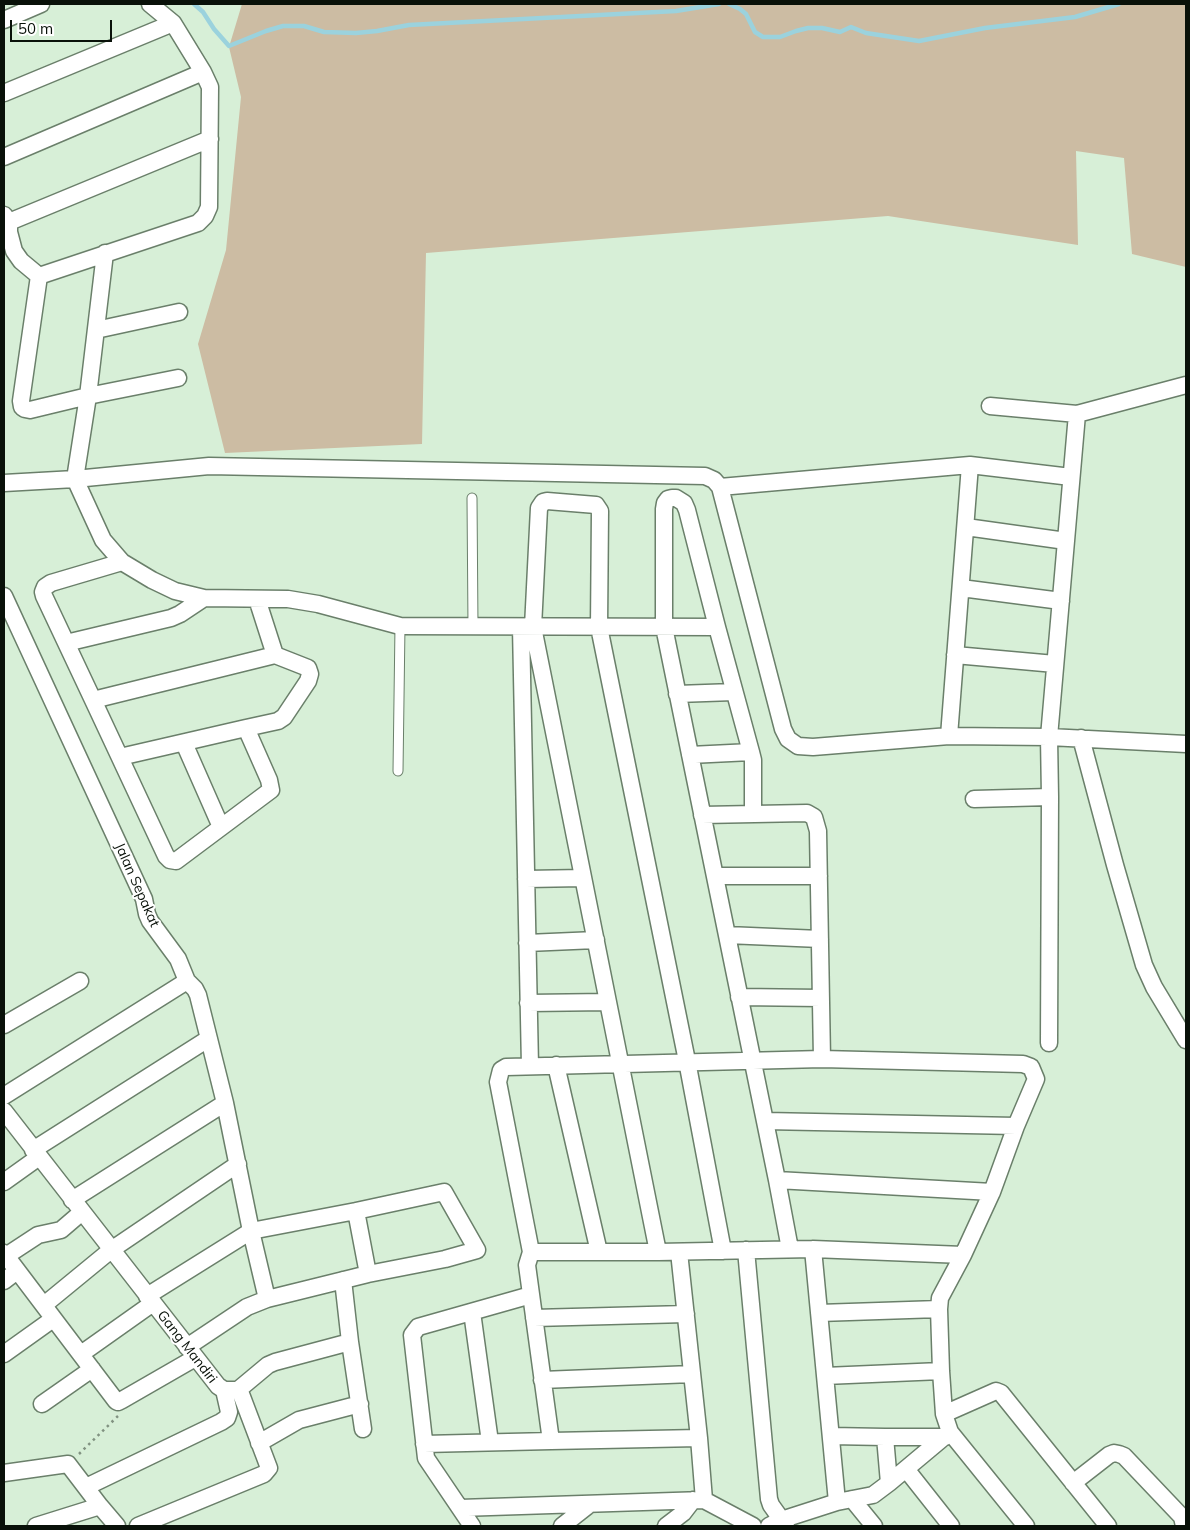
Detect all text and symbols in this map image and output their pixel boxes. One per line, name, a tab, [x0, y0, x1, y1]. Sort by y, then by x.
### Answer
scale bar	[12, 10, 115, 42]
text: 50 m	[18, 19, 53, 38]
street label: Jalan Sepakat	[111, 840, 163, 930]
street label: Gang Mandiri	[153, 1307, 221, 1387]

